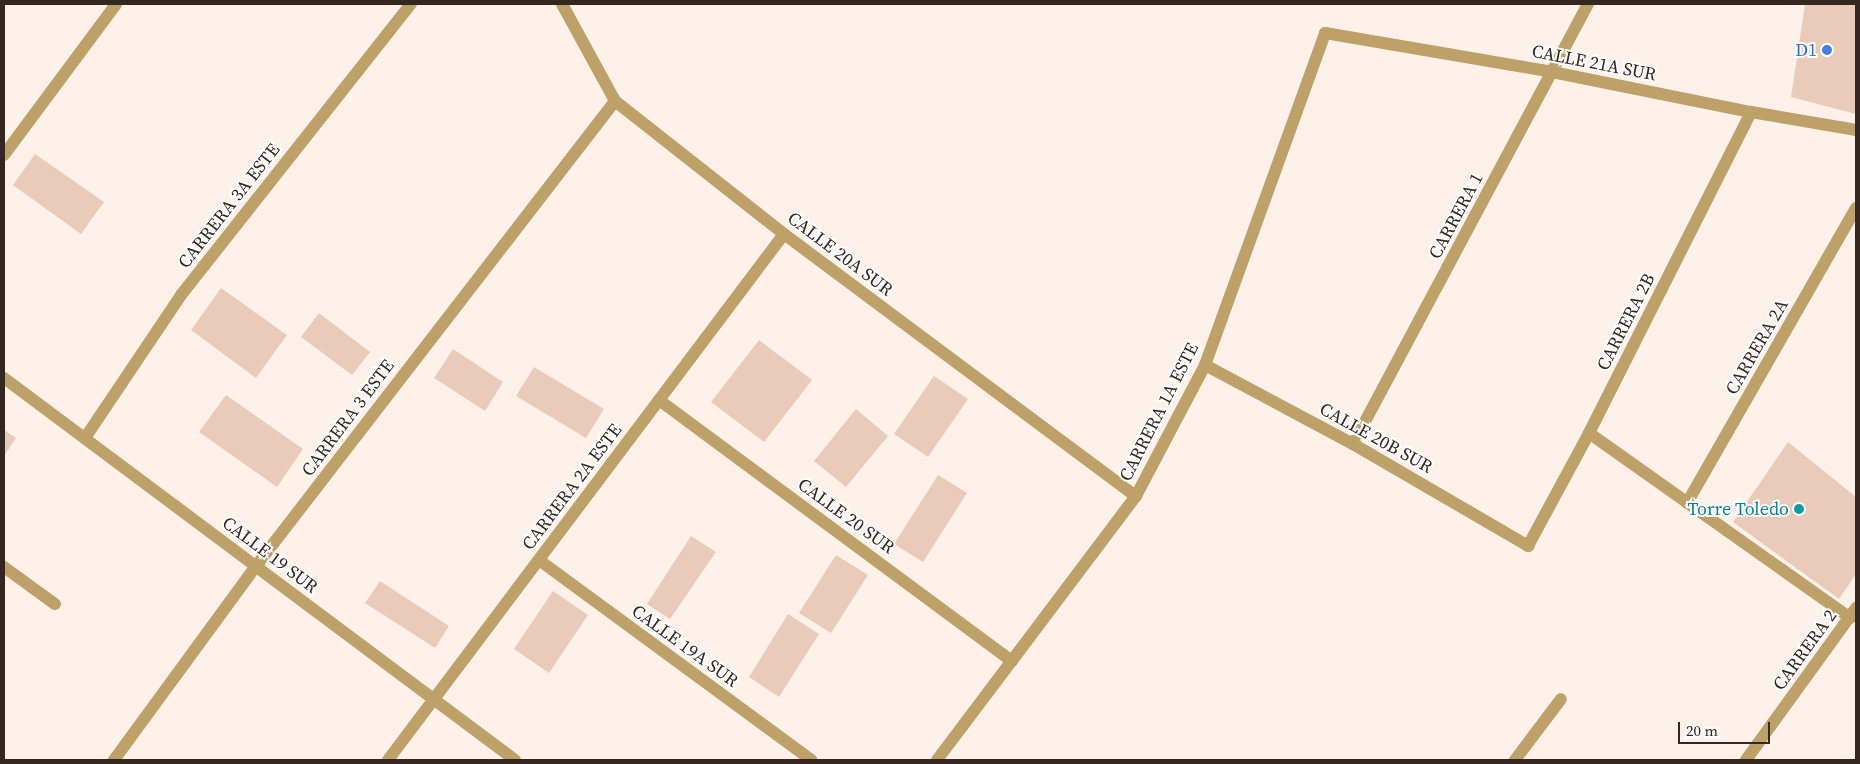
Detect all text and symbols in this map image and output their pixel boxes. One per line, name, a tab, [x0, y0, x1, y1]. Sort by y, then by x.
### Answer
place label: D1	[1795, 39, 1817, 61]
street label: CALLE 21A SUR	[1530, 40, 1658, 86]
marker: D1	[1821, 44, 1833, 56]
street label: CARRERA 3A ESTE	[174, 139, 284, 273]
street label: CARRERA 1	[1424, 169, 1488, 263]
street label: CALLE 20A SUR	[783, 207, 897, 301]
street label: CARRERA 2B	[1592, 270, 1660, 374]
street label: CARRERA 2A	[1721, 296, 1793, 398]
street label: CARRERA 1A ESTE	[1115, 339, 1203, 485]
street label: CARRERA 3 ESTE	[297, 355, 399, 481]
street label: CALLE 20B SUR	[1316, 398, 1436, 478]
street label: CARRERA 2A ESTE	[518, 420, 626, 554]
street label: CALLE 20 SUR	[793, 474, 899, 558]
place label: Torre Toledo	[1687, 498, 1789, 520]
marker: Torre Toledo	[1793, 503, 1805, 515]
street label: CALLE 19 SUR	[218, 512, 322, 598]
street label: CALLE 19A SUR	[628, 600, 742, 692]
street label: CARRERA 2	[1769, 605, 1841, 695]
scale bar	[1680, 712, 1772, 744]
text: 20 m	[1686, 720, 1718, 741]

